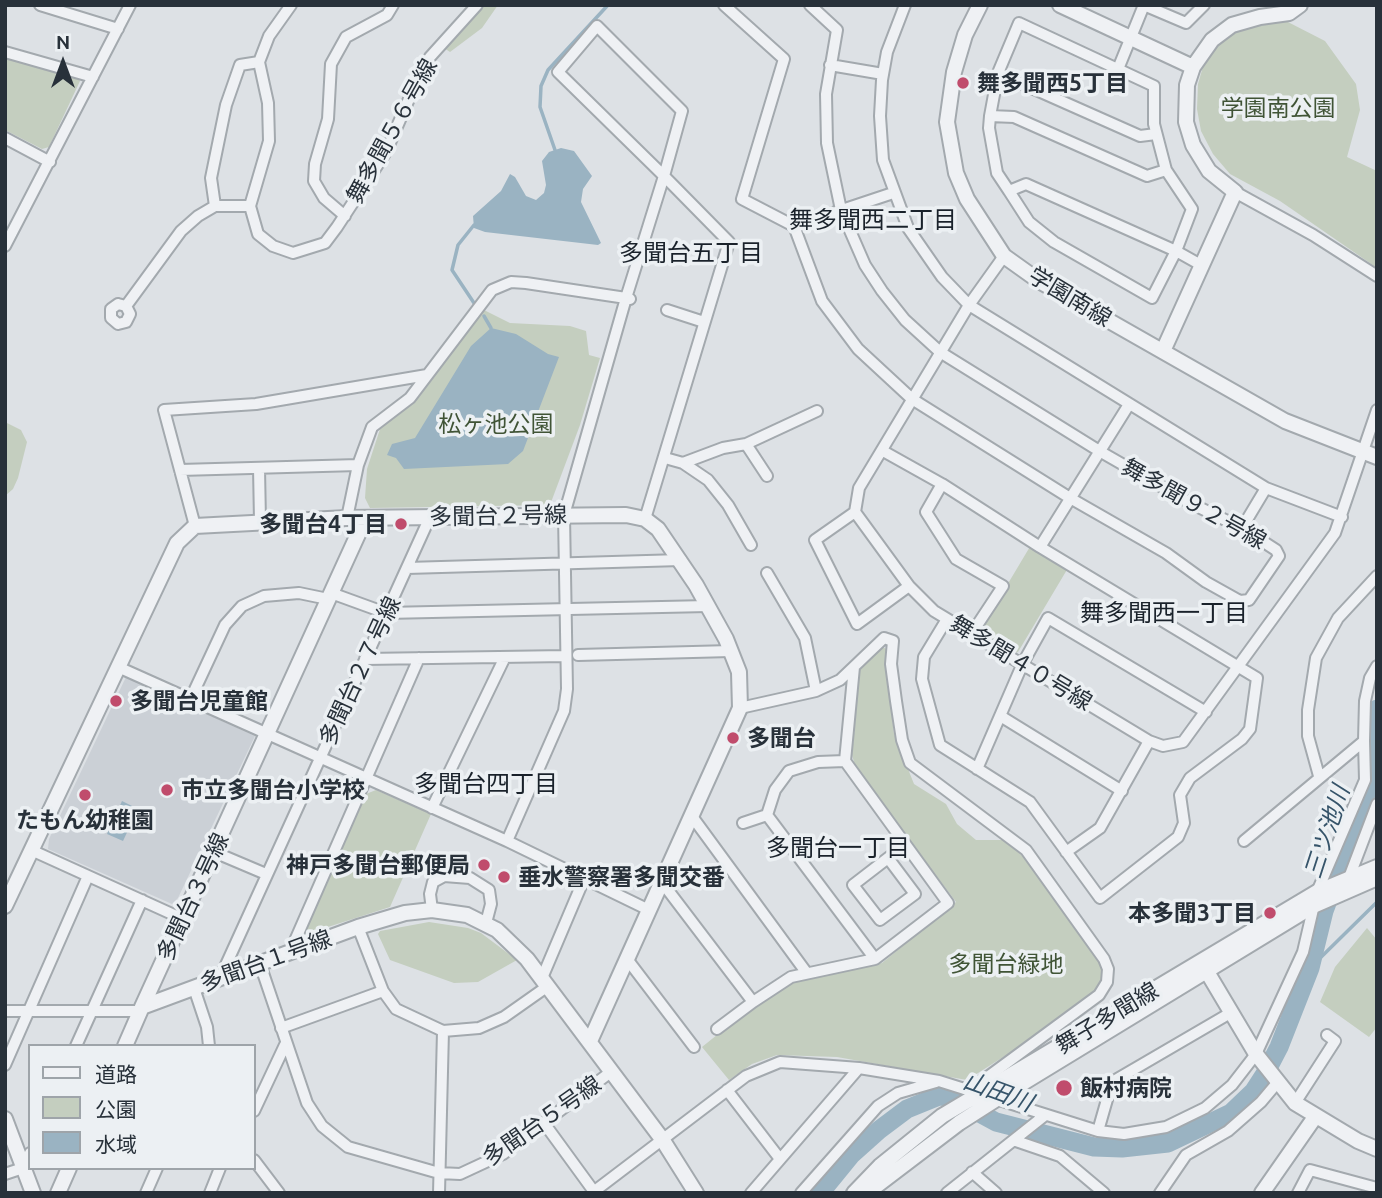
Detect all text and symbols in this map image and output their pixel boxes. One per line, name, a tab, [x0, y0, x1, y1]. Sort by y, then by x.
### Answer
north arrow	[28, 28, 98, 98]
text: N	[56, 31, 70, 53]
street label: 舞多聞５６号線	[341, 54, 443, 208]
place label: 舞多聞西5丁目	[977, 69, 1128, 97]
marker: 舞多聞西5丁目	[955, 75, 971, 91]
park label: 学園南公園	[1221, 94, 1335, 122]
district label: 舞多聞西二丁目	[789, 206, 957, 234]
district label: 多聞台五丁目	[619, 239, 763, 267]
street label: 学園南線	[1023, 261, 1117, 333]
park label: 松ヶ池公園	[439, 410, 553, 438]
street label: 舞多聞９２号線	[1117, 453, 1271, 555]
street label: 多聞台２号線	[429, 501, 567, 531]
place label: 多聞台4丁目	[259, 510, 387, 538]
marker: 多聞台4丁目	[393, 516, 409, 532]
street label: 多聞台２７号線	[313, 592, 407, 750]
district label: 舞多聞西一丁目	[1080, 599, 1248, 627]
street label: 舞多聞４０号線	[945, 610, 1097, 716]
place label: 多聞台児童館	[130, 687, 268, 715]
marker: 多聞台児童館	[108, 693, 124, 709]
place label: 多聞台	[747, 724, 816, 752]
marker: 多聞台	[725, 730, 741, 746]
district label: 多聞台四丁目	[414, 770, 558, 798]
place label: 市立多聞台小学校	[181, 776, 365, 804]
marker: 市立多聞台小学校	[159, 782, 175, 798]
water label: 三ツ池川	[1298, 782, 1356, 882]
marker: たもん幼稚園	[77, 787, 93, 803]
place label: たもん幼稚園	[16, 806, 154, 834]
street label: 多聞台３号線	[151, 829, 235, 965]
district label: 多聞台一丁目	[766, 834, 910, 862]
place label: 神戸多聞台郵便局	[286, 851, 470, 879]
marker: 神戸多聞台郵便局	[476, 857, 492, 873]
place label: 垂水警察署多聞交番	[518, 863, 725, 891]
marker: 垂水警察署多聞交番	[496, 869, 512, 885]
place label: 本多聞3丁目	[1128, 899, 1256, 927]
marker: 本多聞3丁目	[1262, 905, 1278, 921]
street label: 多聞台１号線	[196, 924, 336, 998]
park label: 多聞台緑地	[949, 950, 1063, 978]
street label: 舞子多聞線	[1051, 977, 1163, 1059]
legend	[28, 1044, 256, 1170]
text: 道路	[95, 1062, 137, 1086]
water label: 山田川	[959, 1066, 1037, 1118]
street label: 多聞台５号線	[478, 1070, 606, 1172]
place label: 飯村病院	[1080, 1074, 1172, 1102]
marker: 飯村病院	[1054, 1078, 1074, 1098]
text: 公園	[95, 1097, 137, 1121]
text: 水域	[95, 1132, 137, 1156]

